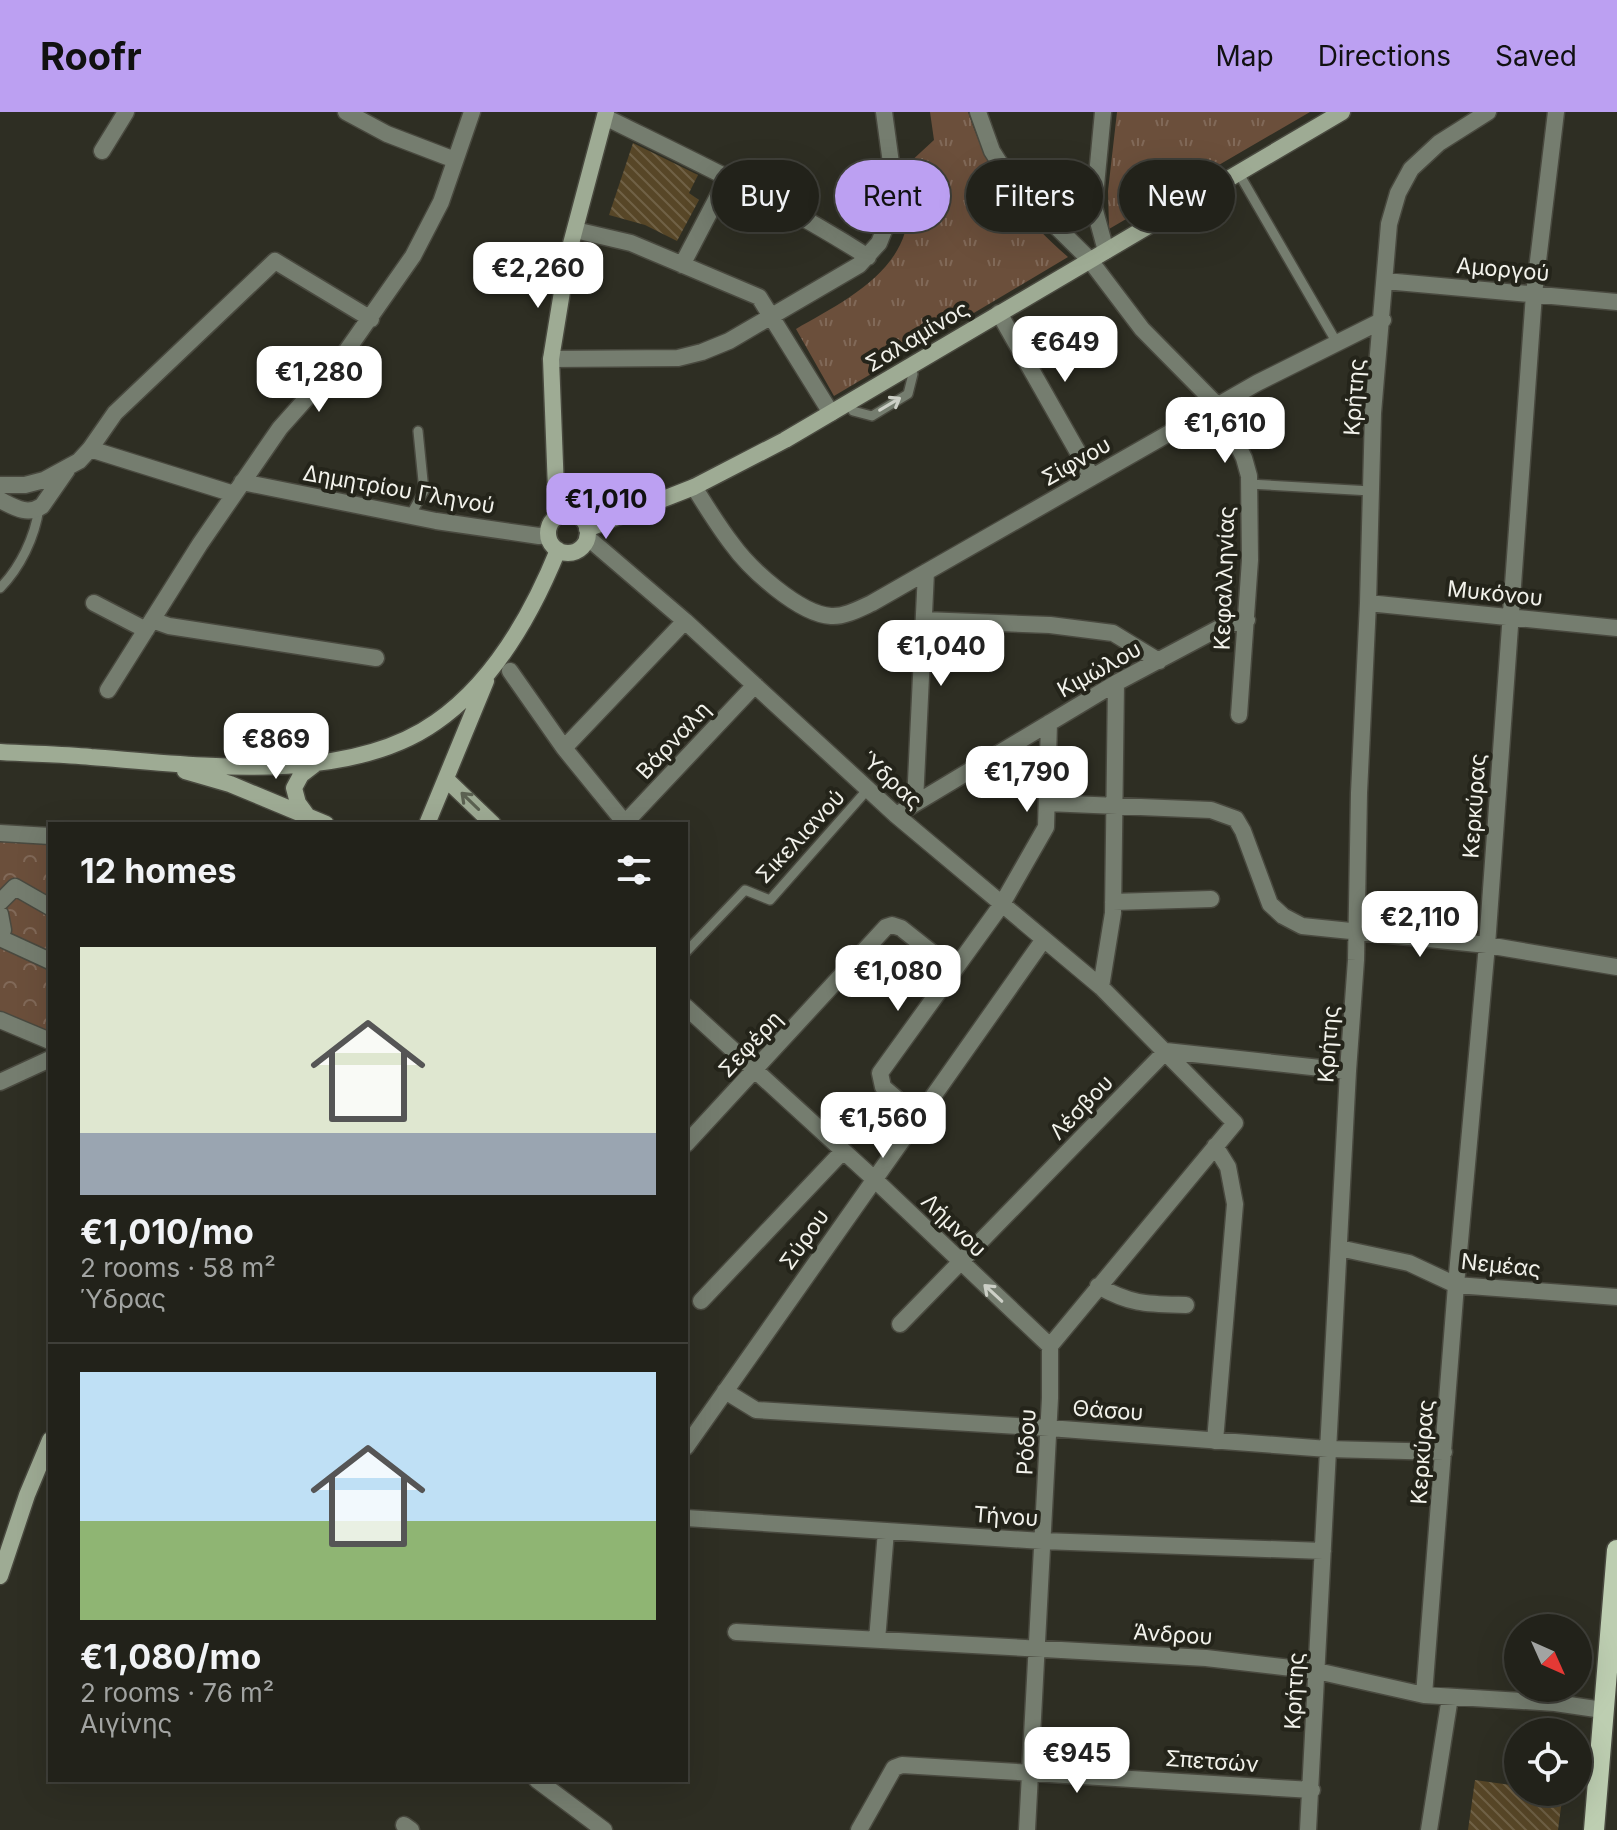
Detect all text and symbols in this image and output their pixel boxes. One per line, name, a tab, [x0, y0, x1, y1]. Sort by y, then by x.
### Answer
text: Roofr	[40, 33, 142, 79]
text: Map	[1215, 39, 1274, 73]
text: Directions	[1318, 39, 1451, 73]
text: Saved	[1495, 39, 1577, 73]
chip: Buy	[712, 160, 819, 232]
chip: Rent	[835, 160, 950, 232]
chip: Filters	[966, 160, 1103, 232]
chip: New	[1119, 160, 1235, 232]
pin: €2,260	[473, 242, 603, 310]
text: €2,260	[491, 252, 585, 283]
street label: Αμοργού	[1455, 252, 1551, 286]
street label: Σαλαμίνος	[861, 295, 973, 377]
pin: €649	[1018, 316, 1112, 384]
text: €649	[1030, 326, 1100, 357]
pin: €1,280	[254, 346, 384, 414]
text: €1,280	[275, 356, 363, 387]
street label: Κρήτης	[1338, 357, 1370, 437]
one-way arrow	[878, 396, 901, 412]
pin: €1,610	[1160, 397, 1290, 465]
text: €1,610	[1184, 407, 1266, 438]
street label: Σίφνου	[1037, 431, 1115, 491]
street label: Δημητρίου Γληνού	[301, 459, 497, 519]
pin: €1,010	[541, 473, 671, 541]
text: €1,010	[564, 483, 648, 514]
street label: Κεφαλληνίας	[1208, 505, 1240, 651]
street label: Μυκόνου	[1446, 575, 1544, 611]
pin: €1,040	[876, 620, 1006, 688]
text: €1,040	[896, 630, 986, 661]
street label: Κιμώλου	[1053, 635, 1145, 703]
street label: Βάρναλη	[631, 696, 715, 784]
pin: €869	[229, 713, 323, 781]
text: €869	[242, 723, 310, 754]
street label: Ύδρας	[856, 746, 928, 814]
pin: €1,790	[962, 746, 1092, 814]
street label: Κερκύρας	[1457, 753, 1491, 859]
text: €1,790	[984, 756, 1070, 787]
street label: Σικελιανού	[750, 784, 850, 888]
one-way arrow	[460, 792, 480, 811]
icon: filters	[612, 848, 656, 892]
text: 12 homes	[80, 850, 236, 891]
pin: €2,110	[1355, 891, 1485, 959]
text: €2,110	[1380, 901, 1460, 932]
pin: €1,080	[833, 945, 963, 1013]
text: €1,080	[854, 955, 942, 986]
icon: home	[296, 999, 440, 1143]
street label: Κρήτης	[1312, 1004, 1344, 1084]
street label: Σεφέρη	[713, 1005, 787, 1083]
street label: Λέσβου	[1044, 1069, 1118, 1145]
pin: €1,560	[818, 1092, 948, 1160]
text: €1,560	[839, 1102, 927, 1133]
street label: Λήμνου	[916, 1188, 992, 1262]
street label: Σύρου	[774, 1204, 834, 1274]
text: €1,010/mo	[80, 1211, 254, 1252]
street label: Νεμέας	[1460, 1248, 1542, 1282]
text: 2 rooms · 58 m²	[80, 1252, 276, 1283]
text: Ύδρας	[80, 1283, 166, 1314]
one-way arrow	[983, 1283, 1003, 1302]
street label: Θάσου	[1072, 1395, 1144, 1425]
street label: Κερκύρας	[1405, 1399, 1439, 1505]
street label: Ρόδου	[1011, 1408, 1041, 1476]
icon: home	[296, 1424, 440, 1568]
street label: Τήνου	[973, 1501, 1039, 1531]
north arrow	[1504, 1614, 1592, 1702]
map controls	[1504, 1614, 1592, 1806]
street label: Άνδρου	[1133, 1618, 1213, 1650]
text: €1,080/mo	[80, 1636, 261, 1677]
street label: Κρήτης	[1279, 1652, 1309, 1730]
text: 2 rooms · 76 m²	[80, 1677, 274, 1708]
text: Αιγίνης	[80, 1708, 172, 1739]
button: locate	[1504, 1718, 1592, 1806]
pin: €945	[1030, 1727, 1124, 1795]
text: €945	[1043, 1737, 1111, 1768]
street label: Σπετσών	[1164, 1745, 1260, 1777]

